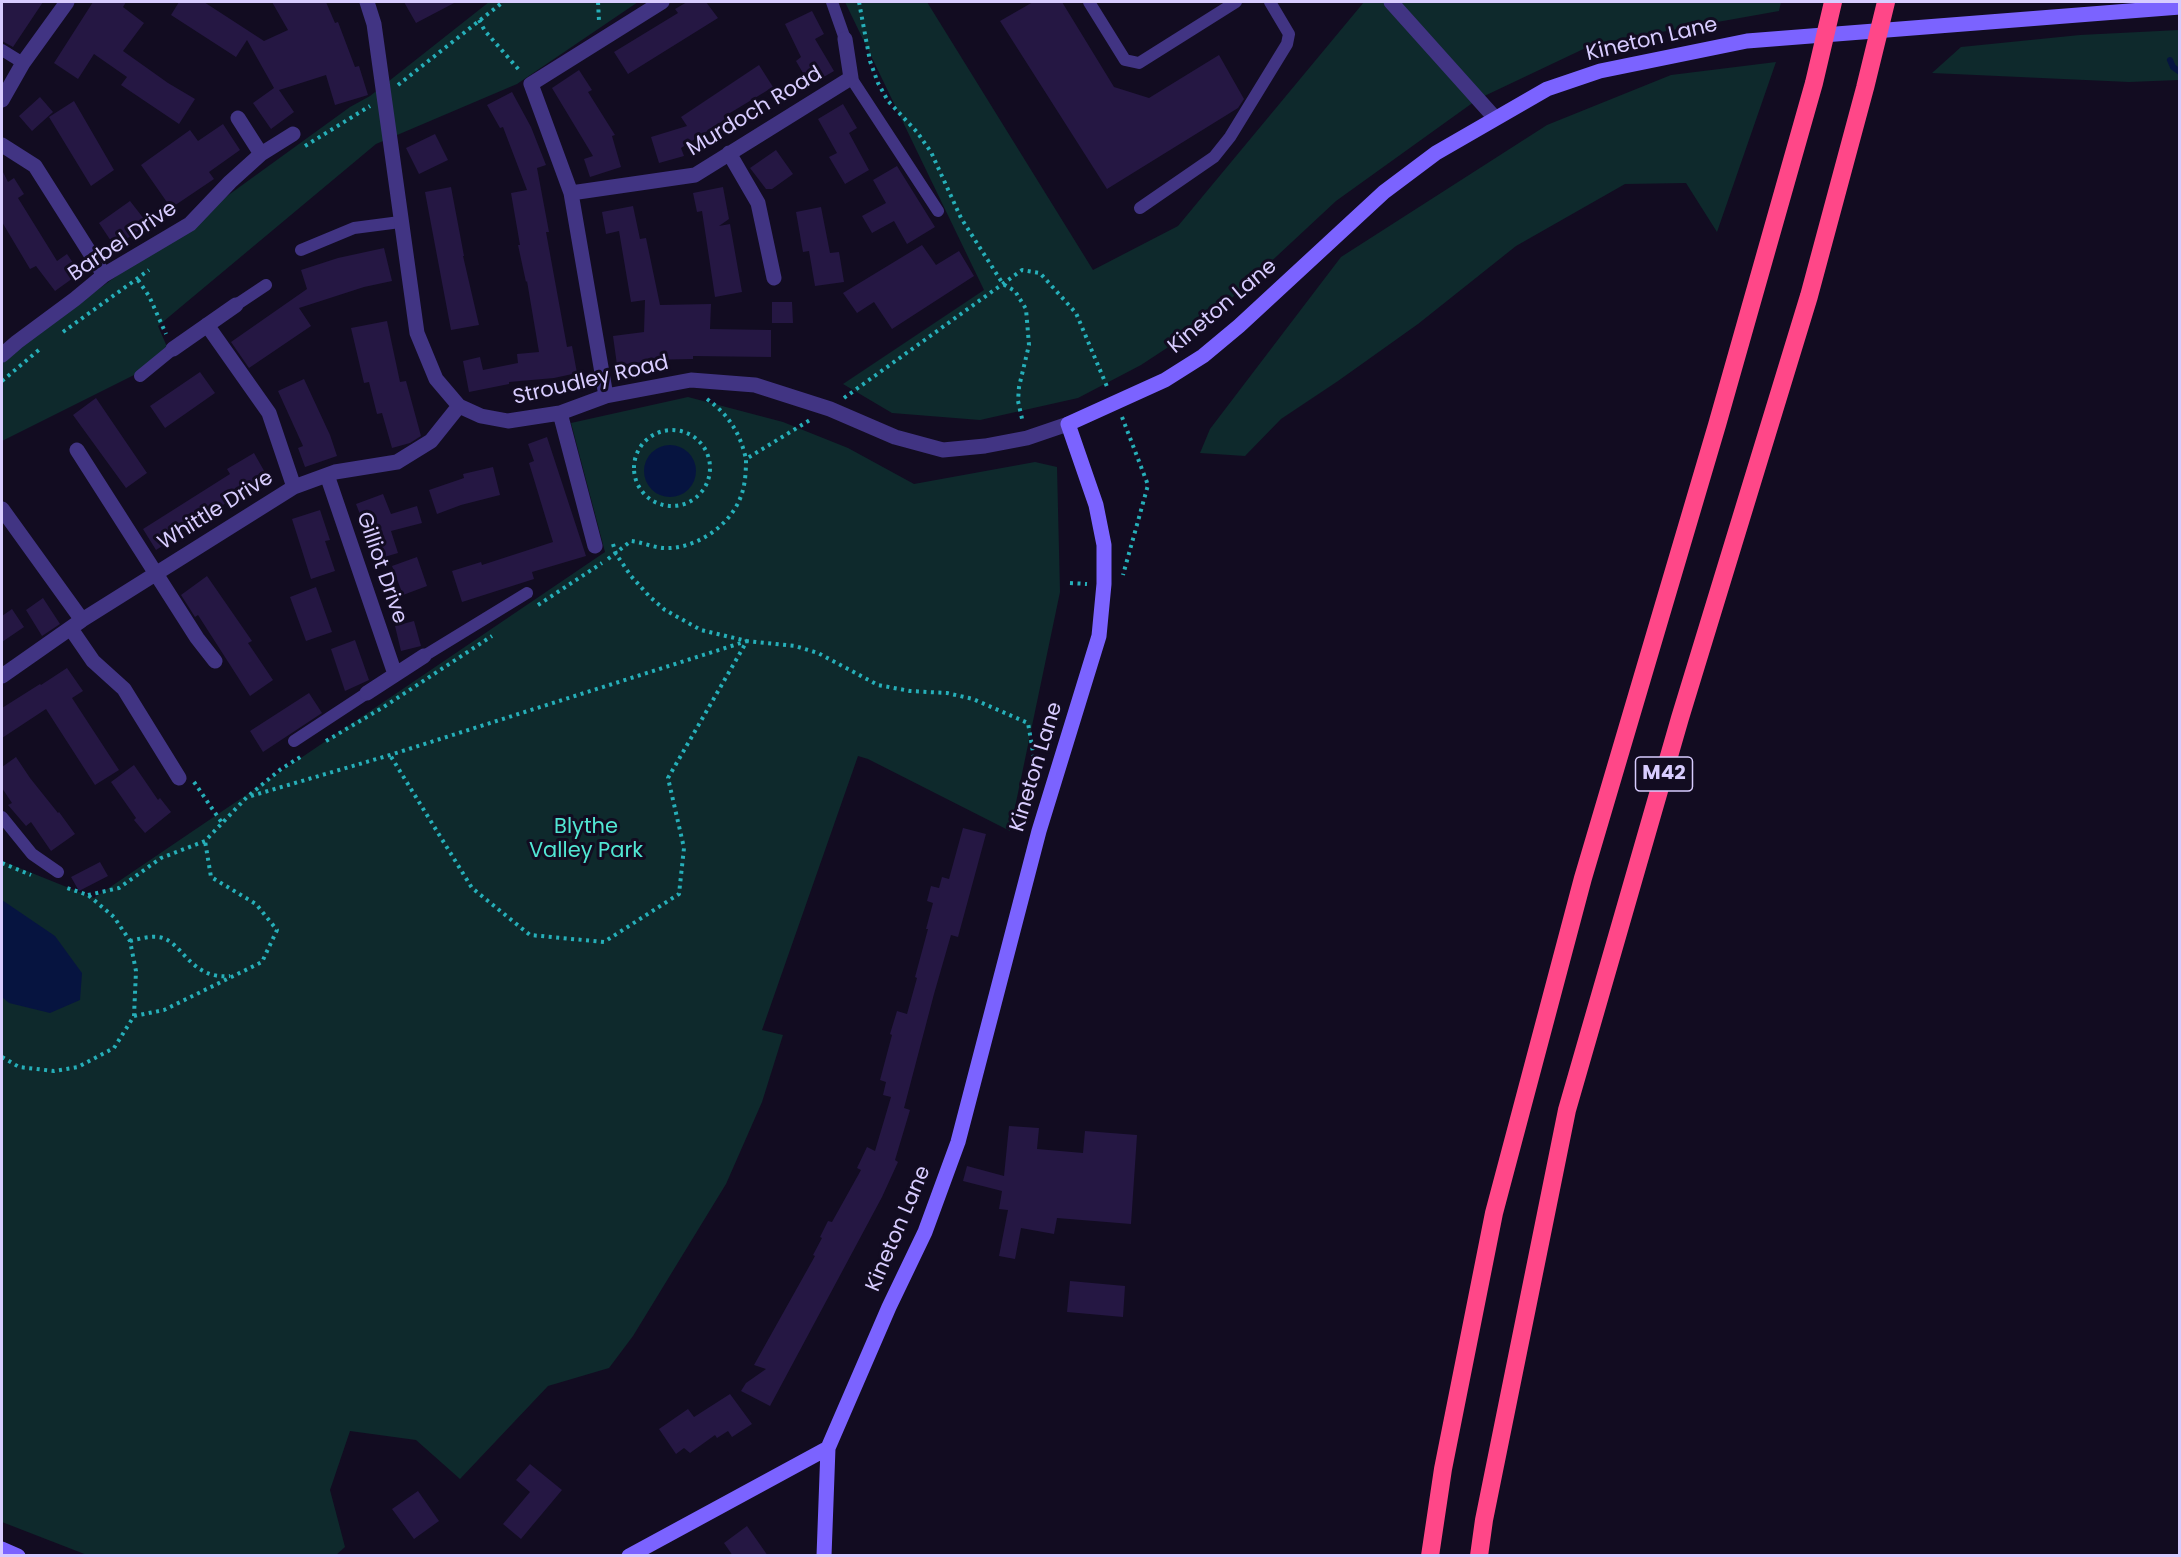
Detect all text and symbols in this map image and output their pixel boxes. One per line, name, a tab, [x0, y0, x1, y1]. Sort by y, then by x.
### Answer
street label: Kineton Lane	[1584, 13, 1720, 67]
street label: Murdoch Road	[683, 62, 827, 162]
street label: Barbel Drive	[64, 196, 182, 288]
street label: Kineton Lane	[1164, 254, 1282, 360]
street label: Stroudley Road	[511, 351, 671, 411]
street label: Whittle Drive	[154, 466, 278, 556]
street label: Gilliot Drive	[350, 509, 412, 627]
street label: Kineton Lane	[1005, 699, 1069, 835]
road number: M42	[1636, 757, 1692, 791]
park label: Blythe Valley Park	[529, 815, 643, 865]
street label: Kineton Lane	[861, 1162, 937, 1296]

